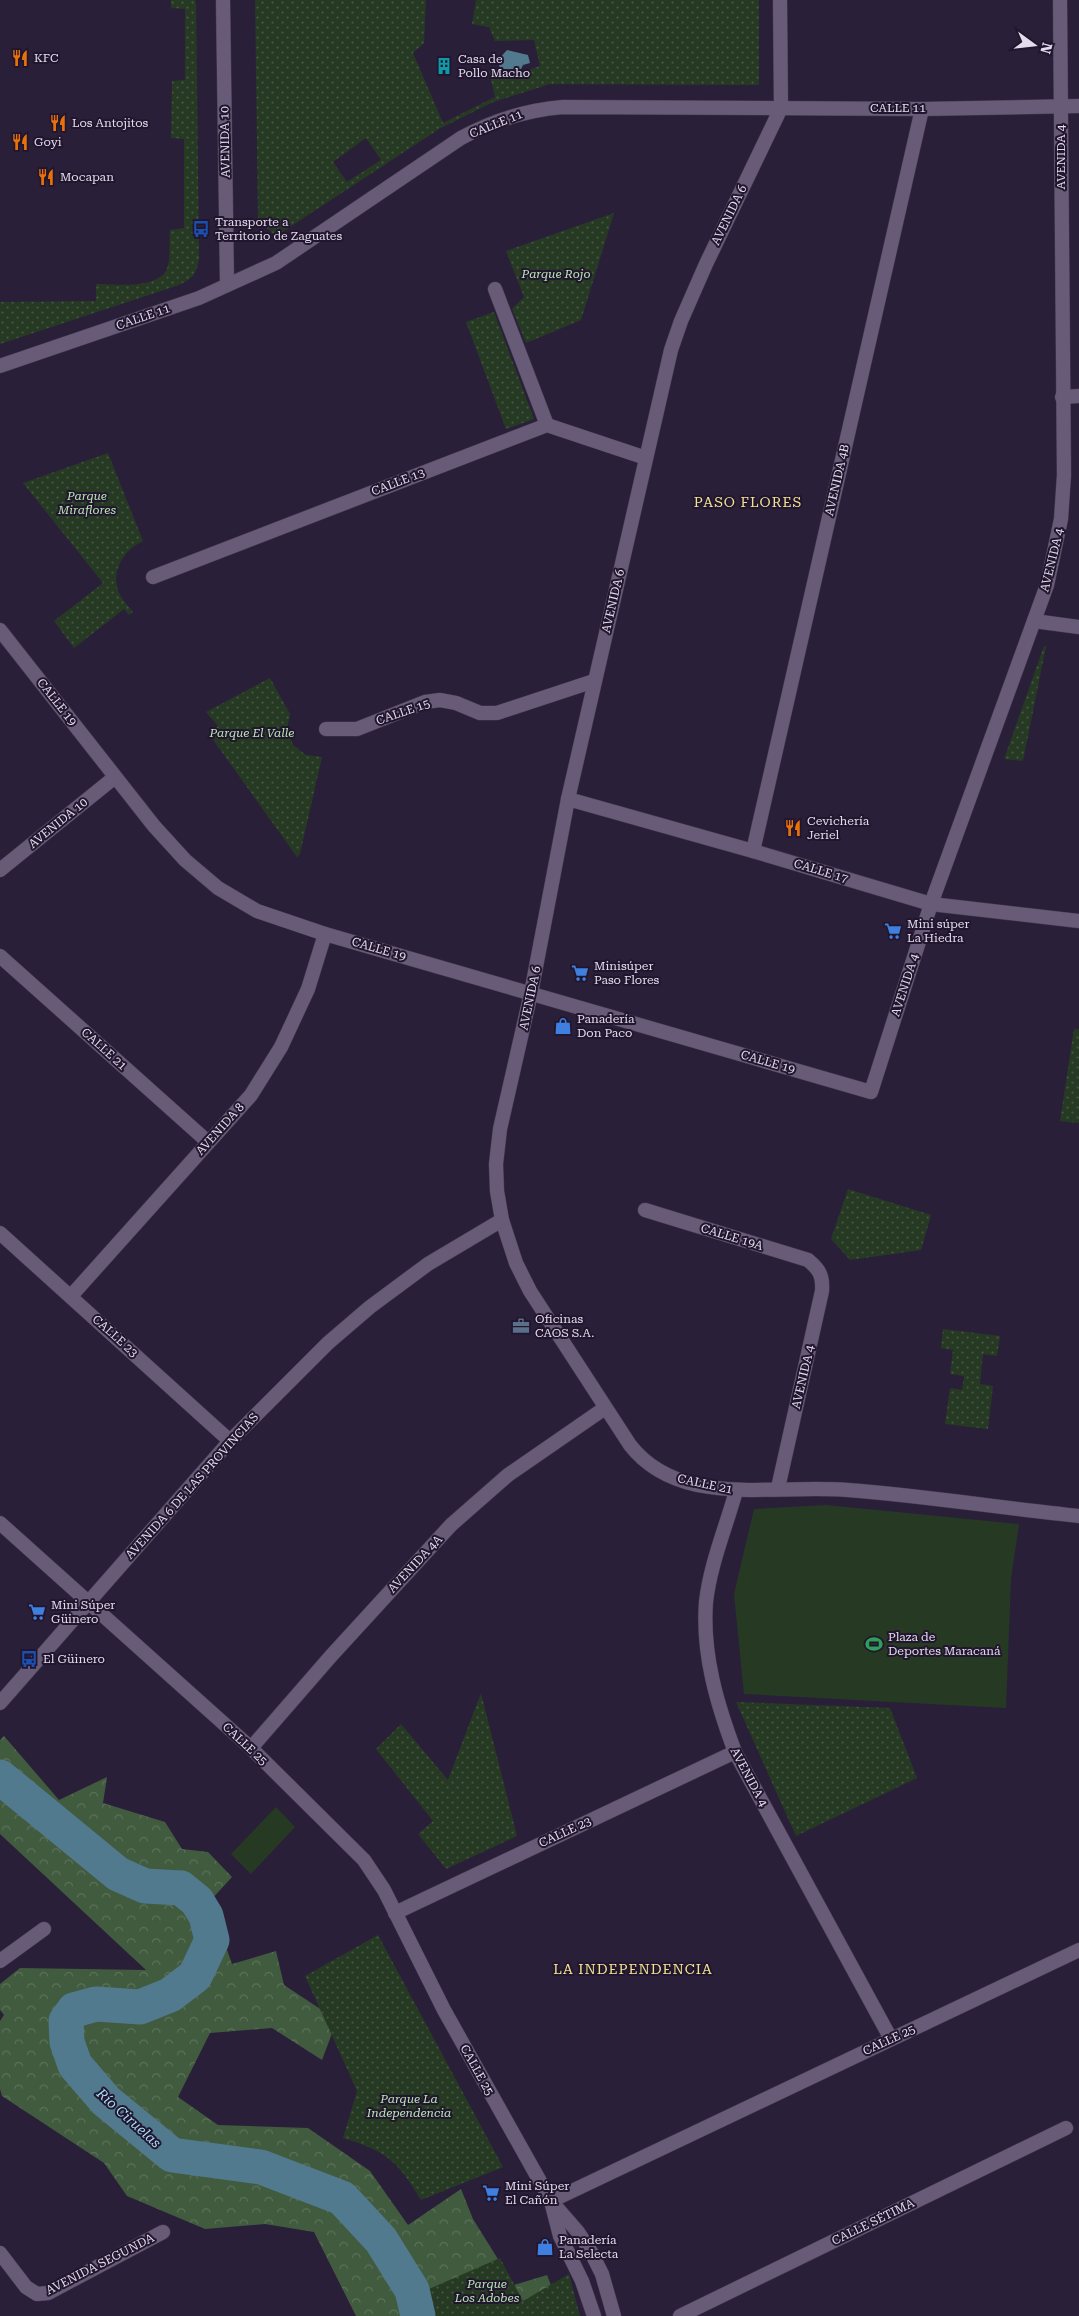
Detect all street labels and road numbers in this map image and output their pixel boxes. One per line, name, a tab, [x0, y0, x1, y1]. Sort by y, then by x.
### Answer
street label: CALLE 11	[870, 101, 926, 115]
street label: AVENIDA 10	[217, 106, 233, 178]
street label: CALLE 11	[467, 107, 525, 141]
street label: AVENIDA 4	[1054, 124, 1068, 190]
street label: AVENIDA 6	[708, 182, 750, 247]
street label: CALLE 11	[114, 301, 172, 333]
street label: AVENIDA 4B	[822, 443, 852, 517]
street label: CALLE 13	[369, 465, 427, 499]
street label: AVENIDA 4	[1037, 526, 1067, 593]
street label: AVENIDA 6	[599, 567, 627, 634]
street label: CALLE 19	[34, 676, 80, 729]
street label: CALLE 15	[374, 696, 432, 728]
street label: AVENIDA 10	[26, 795, 91, 851]
street label: CALLE 17	[792, 856, 850, 886]
street label: CALLE 19	[350, 935, 408, 964]
street label: AVENIDA 4	[888, 952, 922, 1018]
street label: AVENIDA 6	[516, 964, 544, 1031]
street label: CALLE 21	[78, 1025, 130, 1073]
street label: CALLE 19	[739, 1048, 797, 1077]
street label: AVENIDA 8	[193, 1100, 247, 1158]
street label: CALLE 19A	[699, 1221, 765, 1253]
street label: CALLE 23	[89, 1312, 141, 1360]
street label: AVENIDA 4	[789, 1343, 817, 1410]
street label: AVENIDA 6 DE LAS PROVINCIAS	[123, 1410, 261, 1562]
street label: CALLE 21	[676, 1471, 734, 1497]
street label: AVENIDA 4A	[385, 1532, 446, 1596]
street label: CALLE 25	[220, 1720, 270, 1768]
street label: AVENIDA 4	[728, 1745, 771, 1809]
street label: CALLE 23	[537, 1814, 594, 1850]
street label: CALLE 25	[861, 2022, 918, 2058]
street label: CALLE 25	[457, 2042, 497, 2098]
street label: CALLE SÉTIMA	[829, 2196, 917, 2248]
street label: AVENIDA SEGUNDA	[44, 2230, 157, 2297]

